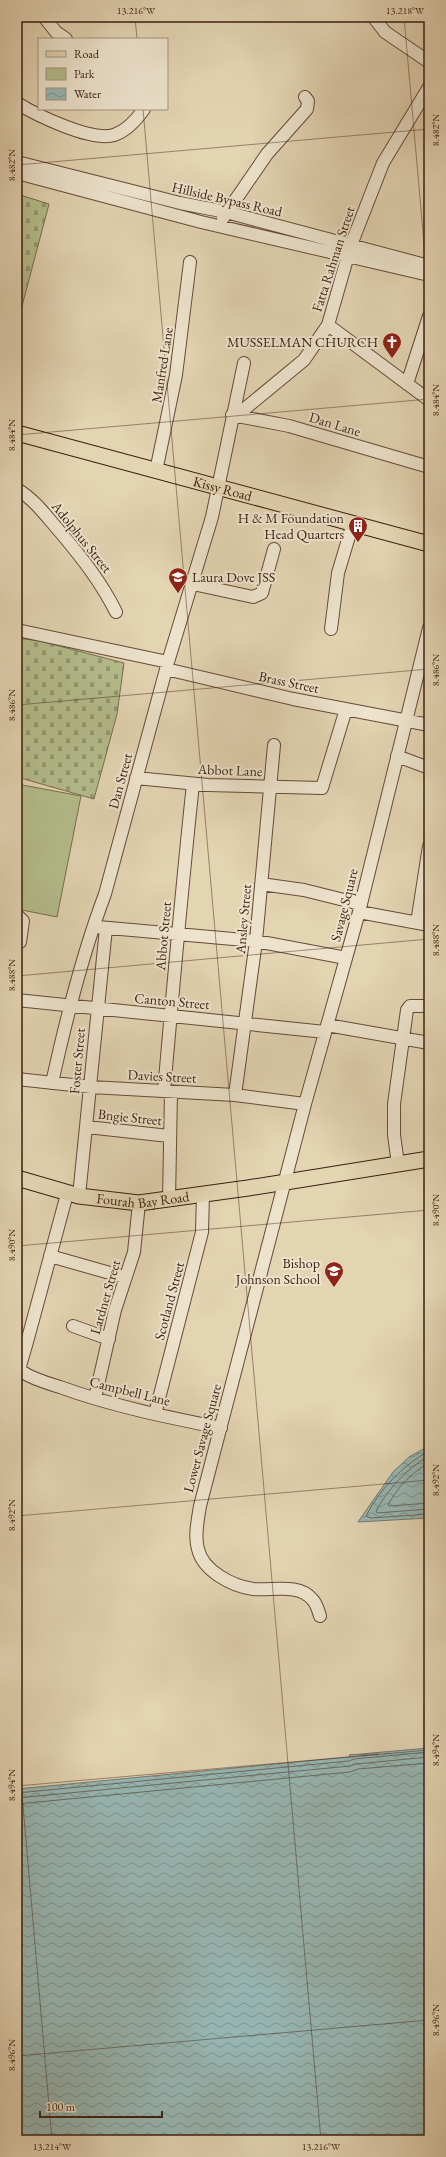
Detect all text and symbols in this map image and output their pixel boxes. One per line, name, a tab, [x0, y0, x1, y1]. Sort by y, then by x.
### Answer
text: 13.216°W	[117, 4, 156, 17]
text: 13.218°W	[386, 4, 425, 17]
legend	[38, 38, 168, 110]
text: Road	[74, 46, 100, 62]
text: Park	[74, 66, 95, 82]
text: Water	[74, 86, 101, 102]
text: 8.482°N	[429, 114, 442, 146]
text: 8.482°N	[5, 149, 18, 181]
street label: Hillside Bypass Road	[170, 178, 285, 221]
street label: Fatta Rahman Street	[307, 203, 359, 314]
street label: Manfred Lane	[147, 325, 177, 404]
church icon: MUSSELMAN CHURCH	[381, 331, 403, 359]
place label: MUSSELMAN CHURCH	[227, 333, 378, 351]
text: 8.484°N	[429, 384, 442, 416]
street label: Dan Lane	[307, 408, 363, 441]
text: 8.484°N	[5, 419, 18, 451]
street label: Kissy Road	[191, 472, 255, 505]
street label: Adolphus Street	[47, 497, 117, 577]
place label: H & M Foundation Head Quarters	[238, 509, 345, 543]
building icon: H & M Foundation Head Quarters	[347, 515, 369, 543]
school or university icon: Laura Dove JSS	[167, 566, 189, 594]
place label: Laura Dove JSS	[192, 568, 275, 586]
text: 8.486°N	[429, 654, 442, 686]
street label: Brass Street	[257, 667, 321, 697]
text: 8.486°N	[5, 689, 18, 721]
street label: Dan Street	[104, 751, 136, 811]
street label: Abbot Lane	[196, 760, 263, 780]
street label: Savage Square	[326, 866, 362, 943]
street label: Ansley Street	[231, 883, 255, 956]
street label: Abbot Street	[151, 900, 175, 972]
text: 8.488°N	[429, 924, 442, 956]
text: 8.488°N	[5, 959, 18, 991]
street label: Canton Street	[134, 989, 211, 1013]
street label: Foster Street	[65, 1027, 89, 1095]
street label: Davies Street	[127, 1065, 198, 1087]
street label: Bngie Street	[97, 1105, 163, 1129]
street label: Fourah Bay Road	[96, 1187, 191, 1212]
text: 8.490°N	[429, 1194, 442, 1226]
text: 8.490°N	[5, 1229, 18, 1261]
place label: Bishop Johnson School	[235, 1254, 321, 1288]
street label: Lardner Street	[86, 1257, 124, 1336]
street label: Scotland Street	[150, 1259, 188, 1342]
school or university icon: Bishop Johnson School	[323, 1260, 345, 1288]
street label: Campbell Lane	[88, 1372, 173, 1410]
street label: Lower Savage Square	[179, 1381, 225, 1494]
text: 8.492°N	[429, 1464, 442, 1496]
text: 8.492°N	[5, 1499, 18, 1531]
text: 8.494°N	[429, 1734, 442, 1766]
text: 8.494°N	[5, 1769, 18, 1801]
text: 8.496°N	[429, 2004, 442, 2036]
text: 8.496°N	[5, 2039, 18, 2071]
scale bar	[40, 2093, 162, 2119]
text: 100 m	[46, 2099, 76, 2115]
text: 13.214°W	[33, 2140, 72, 2153]
text: 13.216°W	[302, 2140, 341, 2153]

